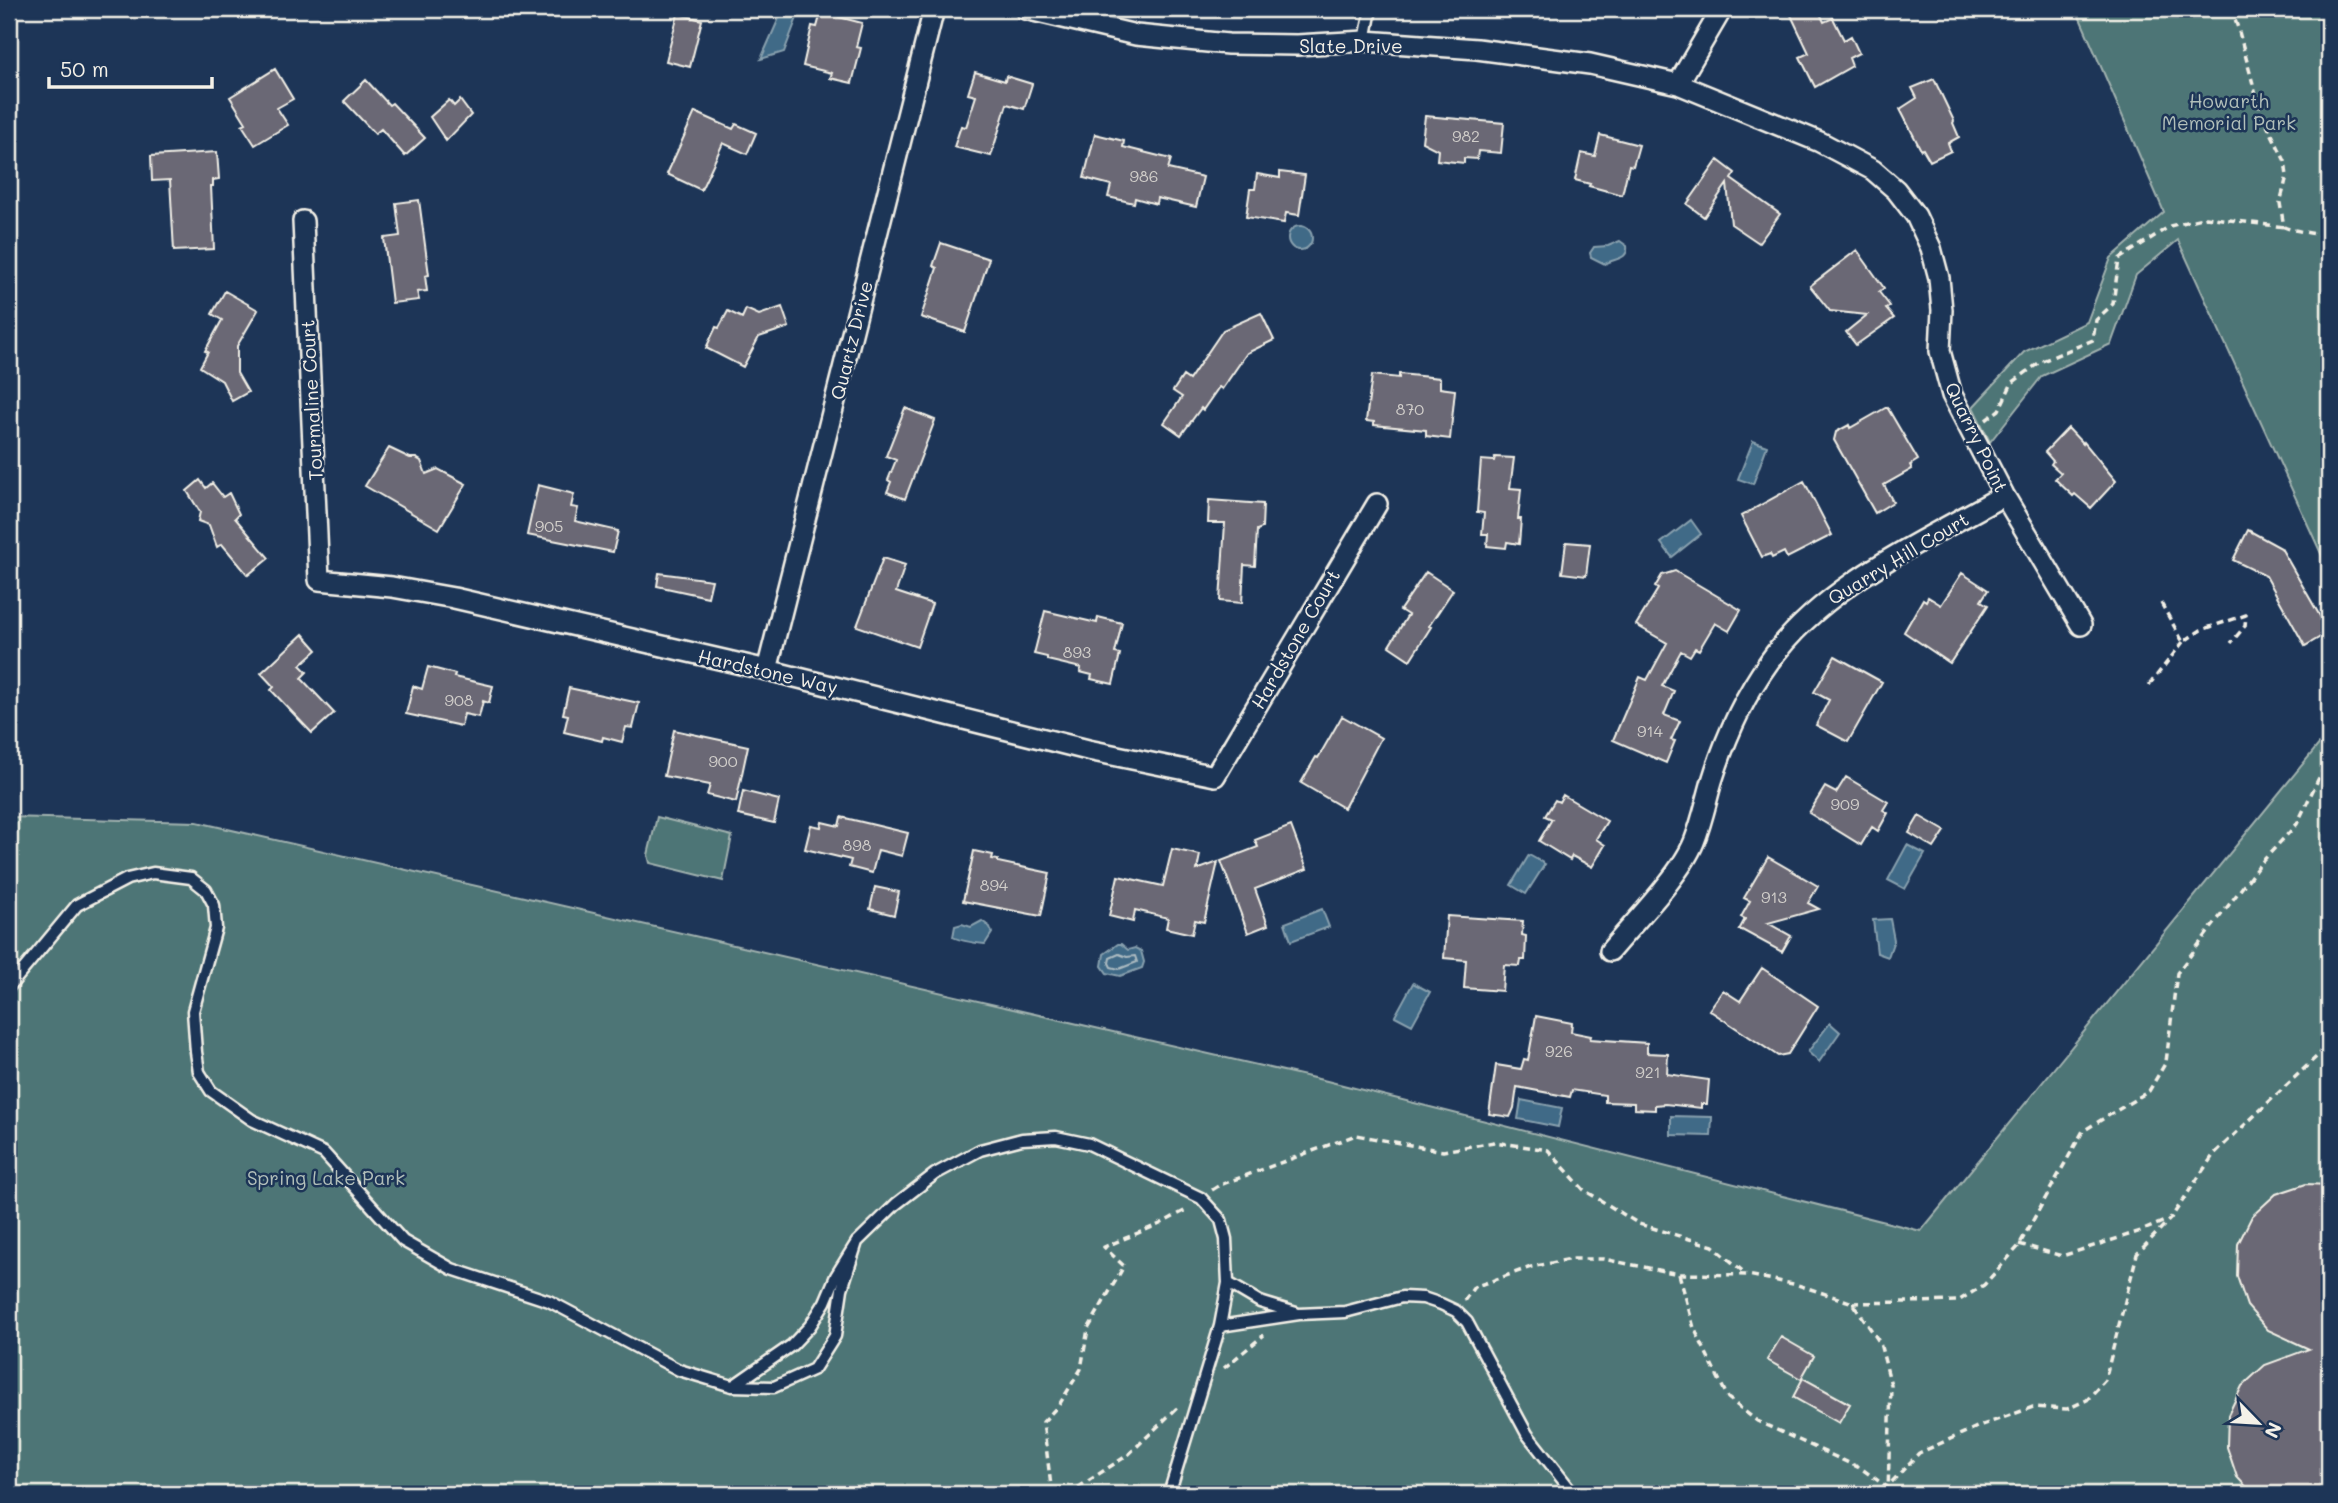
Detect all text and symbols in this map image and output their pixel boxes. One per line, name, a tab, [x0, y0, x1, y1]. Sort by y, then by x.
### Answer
street label: Slate Drive	[1299, 33, 1403, 58]
scale bar	[49, 46, 212, 90]
text: 50 m	[60, 55, 109, 82]
park label: Howarth Memorial Park	[2162, 88, 2296, 135]
house number: 982	[1452, 125, 1480, 146]
house number: 986	[1130, 165, 1158, 186]
street label: Quartz Drive	[824, 278, 878, 402]
street label: Tourmaline Court	[294, 319, 328, 481]
street label: Quarry Point	[1940, 378, 2014, 496]
house number: 870	[1396, 398, 1424, 419]
street label: Quarry Hill Court	[1823, 506, 1973, 610]
house number: 905	[535, 515, 563, 536]
street label: Hardstone Court	[1245, 565, 1345, 713]
house number: 893	[1063, 641, 1091, 662]
street label: Hardstone Way	[696, 643, 840, 699]
house number: 908	[444, 689, 474, 710]
house number: 914	[1637, 720, 1664, 741]
house number: 900	[708, 750, 738, 771]
house number: 909	[1831, 793, 1859, 814]
house number: 898	[843, 834, 872, 855]
house number: 894	[980, 874, 1009, 895]
house number: 913	[1761, 886, 1787, 907]
house number: 926	[1545, 1040, 1573, 1061]
house number: 921	[1635, 1061, 1661, 1082]
park label: Spring Lake Park	[247, 1165, 405, 1190]
north arrow	[2222, 1388, 2292, 1458]
text: N	[2259, 1419, 2288, 1442]

